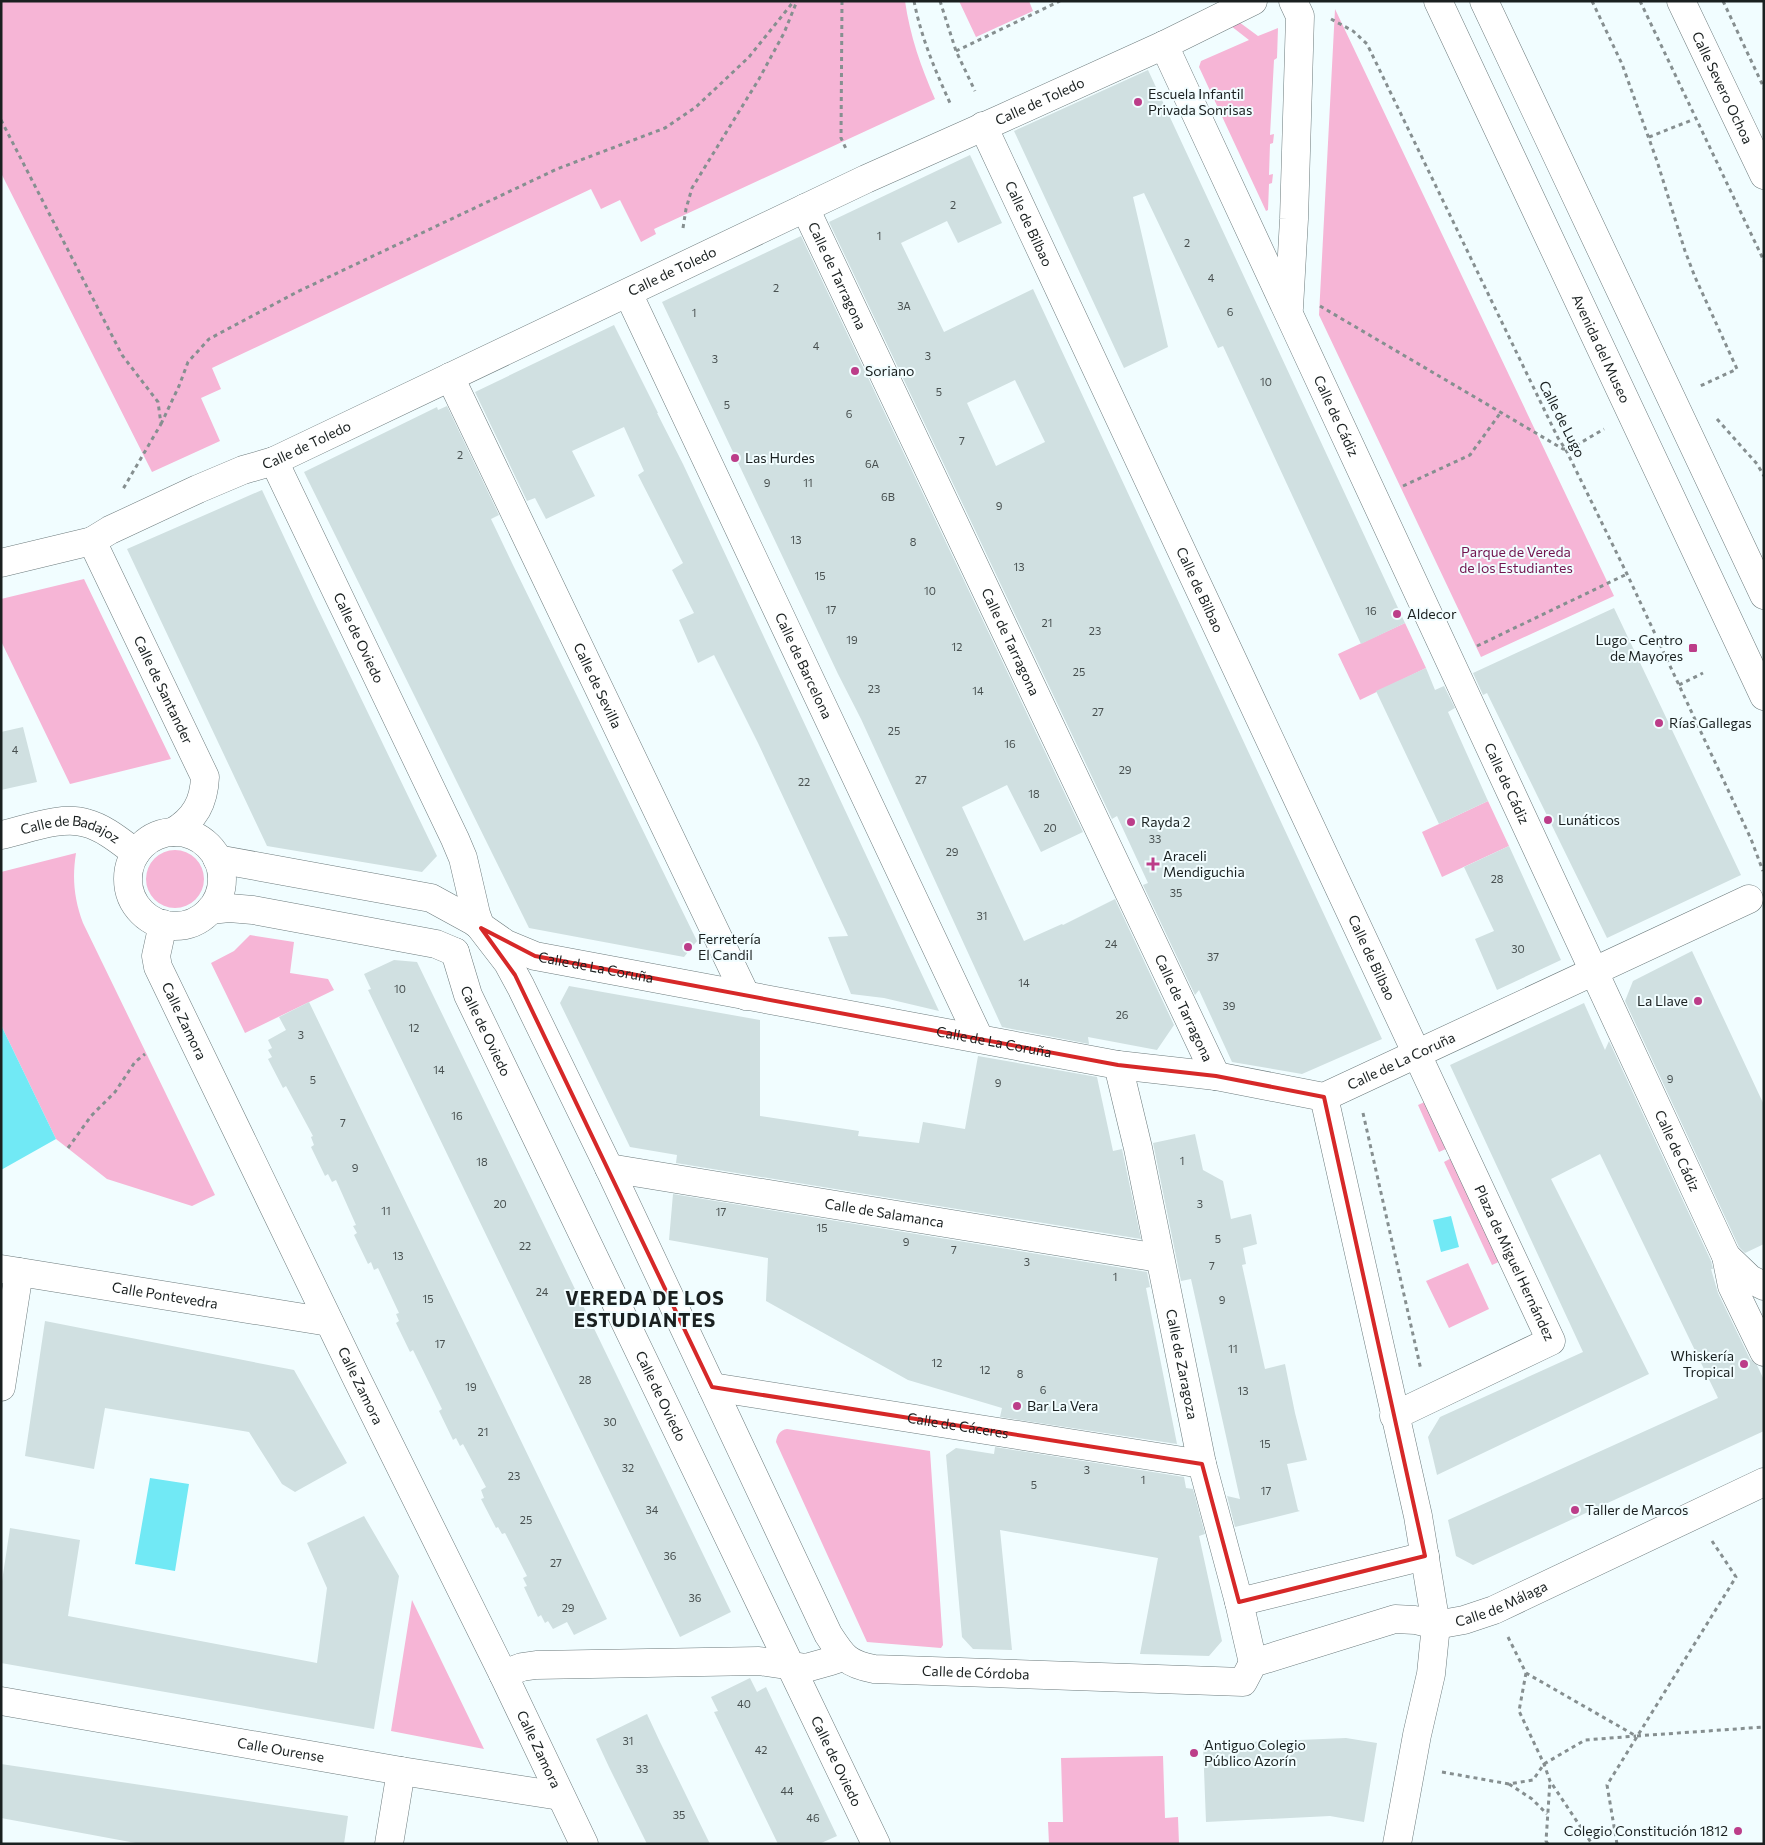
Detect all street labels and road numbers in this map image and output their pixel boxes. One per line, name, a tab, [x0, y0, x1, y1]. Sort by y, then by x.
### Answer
street label: Calle Severo Ochoa	[1689, 29, 1757, 146]
street label: Calle de Toledo	[992, 73, 1087, 128]
street label: Calle de Bilbao	[1002, 178, 1056, 269]
street label: Calle de Tarragona	[805, 219, 870, 332]
street label: Calle de Toledo	[625, 243, 719, 299]
street label: Avenida del Museo	[1569, 291, 1634, 406]
street label: Calle de Cádiz	[1310, 372, 1363, 459]
street label: Calle de Lugo	[1536, 378, 1589, 460]
street label: Calle de Toledo	[260, 417, 353, 472]
street label: Calle de Bilbao	[1173, 544, 1228, 635]
street label: Calle de Tarragona	[978, 585, 1044, 698]
street label: Calle de Oviedo	[330, 590, 388, 686]
street label: Calle de Barcelona	[772, 610, 836, 721]
street label: Calle de Santander	[131, 633, 197, 747]
street label: Calle de Sevilla	[570, 640, 626, 731]
street label: Calle de Cádiz	[1481, 740, 1533, 827]
street label: Calle de Badajoz	[18, 812, 124, 846]
street label: Calle de Bilbao	[1345, 912, 1400, 1003]
street label: Calle de La Coruña	[537, 948, 655, 986]
street label: Calle de Tarragona	[1151, 951, 1217, 1064]
street label: Calle Zamora	[159, 979, 211, 1062]
street label: Calle de Oviedo	[458, 984, 515, 1079]
street label: Calle de La Coruña	[935, 1022, 1053, 1060]
street label: Calle de La Coruña	[1344, 1028, 1458, 1093]
street label: Calle de Cádiz	[1651, 1107, 1704, 1194]
street label: Plaza de Miguel Hernández	[1471, 1182, 1559, 1343]
street label: Calle de Salamanca	[824, 1194, 945, 1231]
street label: Calle Pontevedra	[111, 1278, 219, 1312]
street label: Calle de Zaragoza	[1163, 1308, 1202, 1421]
street label: Calle Zamora	[335, 1344, 387, 1427]
street label: Calle de Oviedo	[632, 1348, 690, 1444]
street label: Calle de Cáceres	[906, 1409, 1010, 1442]
street label: Calle de Málaga	[1454, 1577, 1550, 1629]
street label: Calle de Córdoba	[922, 1662, 1030, 1682]
street label: Calle Zamora	[514, 1707, 565, 1791]
street label: Calle de Oviedo	[808, 1713, 866, 1809]
street label: Calle Ourense	[236, 1734, 326, 1765]

